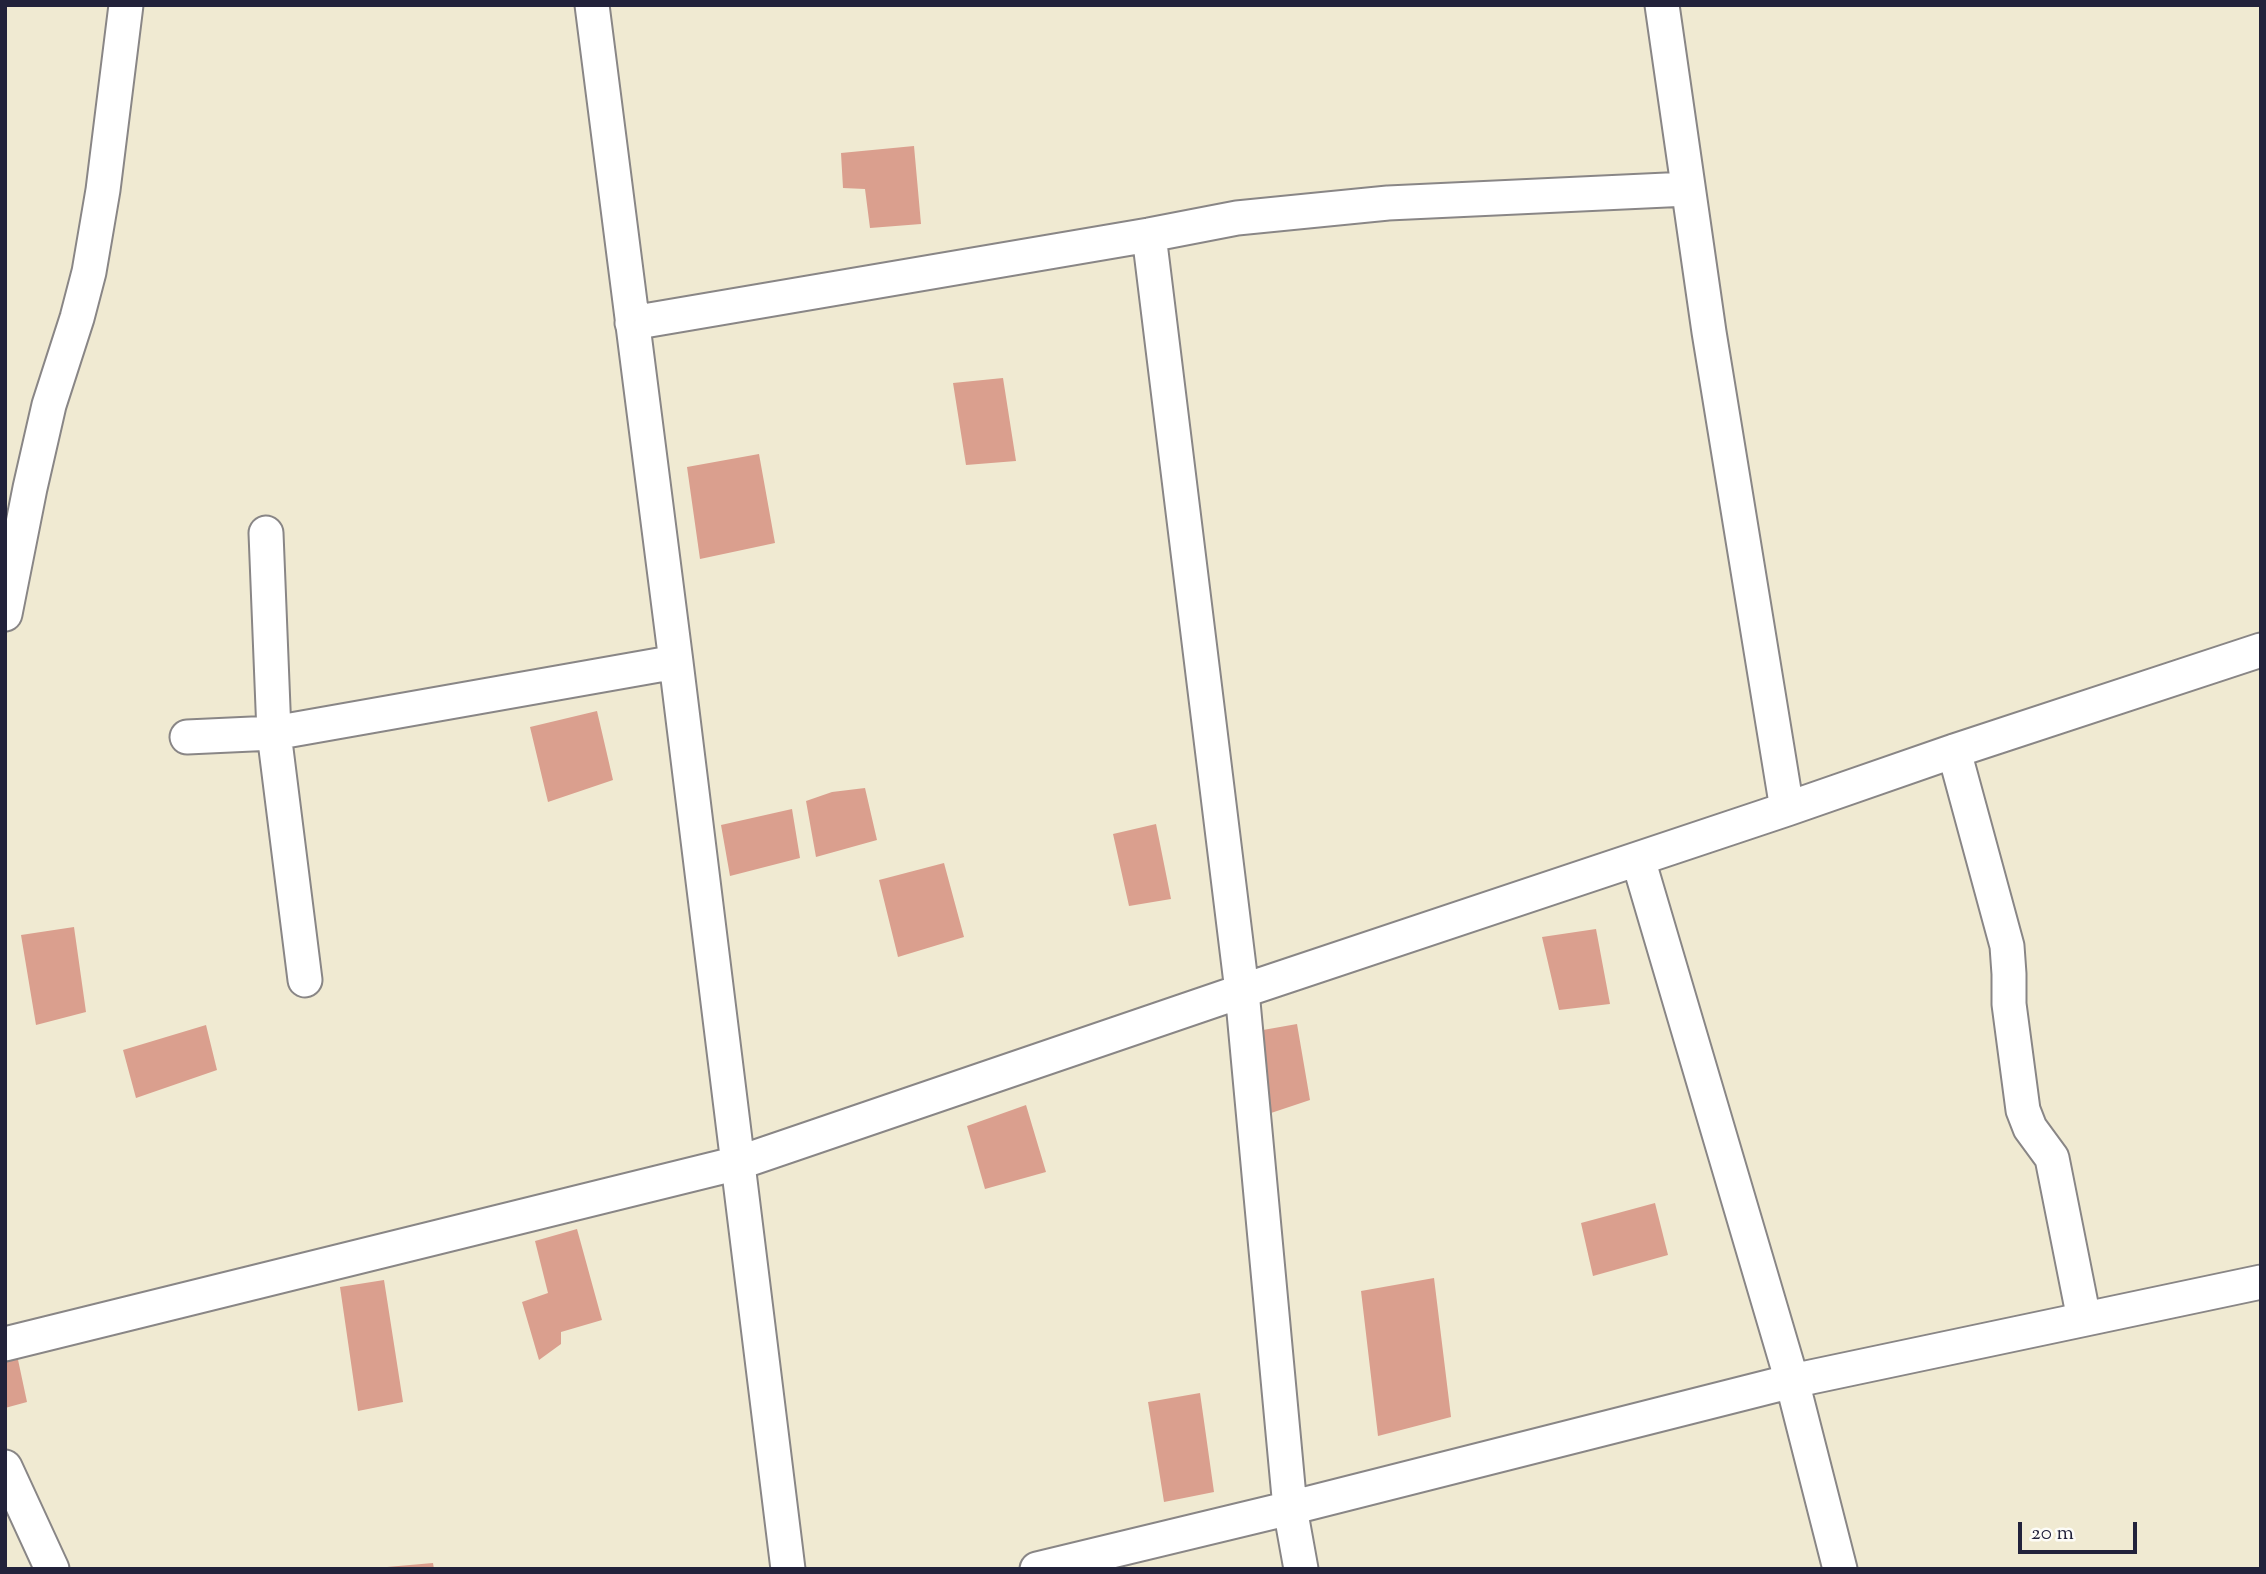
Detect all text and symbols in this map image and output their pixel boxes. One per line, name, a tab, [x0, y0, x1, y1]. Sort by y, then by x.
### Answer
scale bar	[2021, 1508, 2140, 1552]
text: 20 m	[2031, 1519, 2074, 1549]

